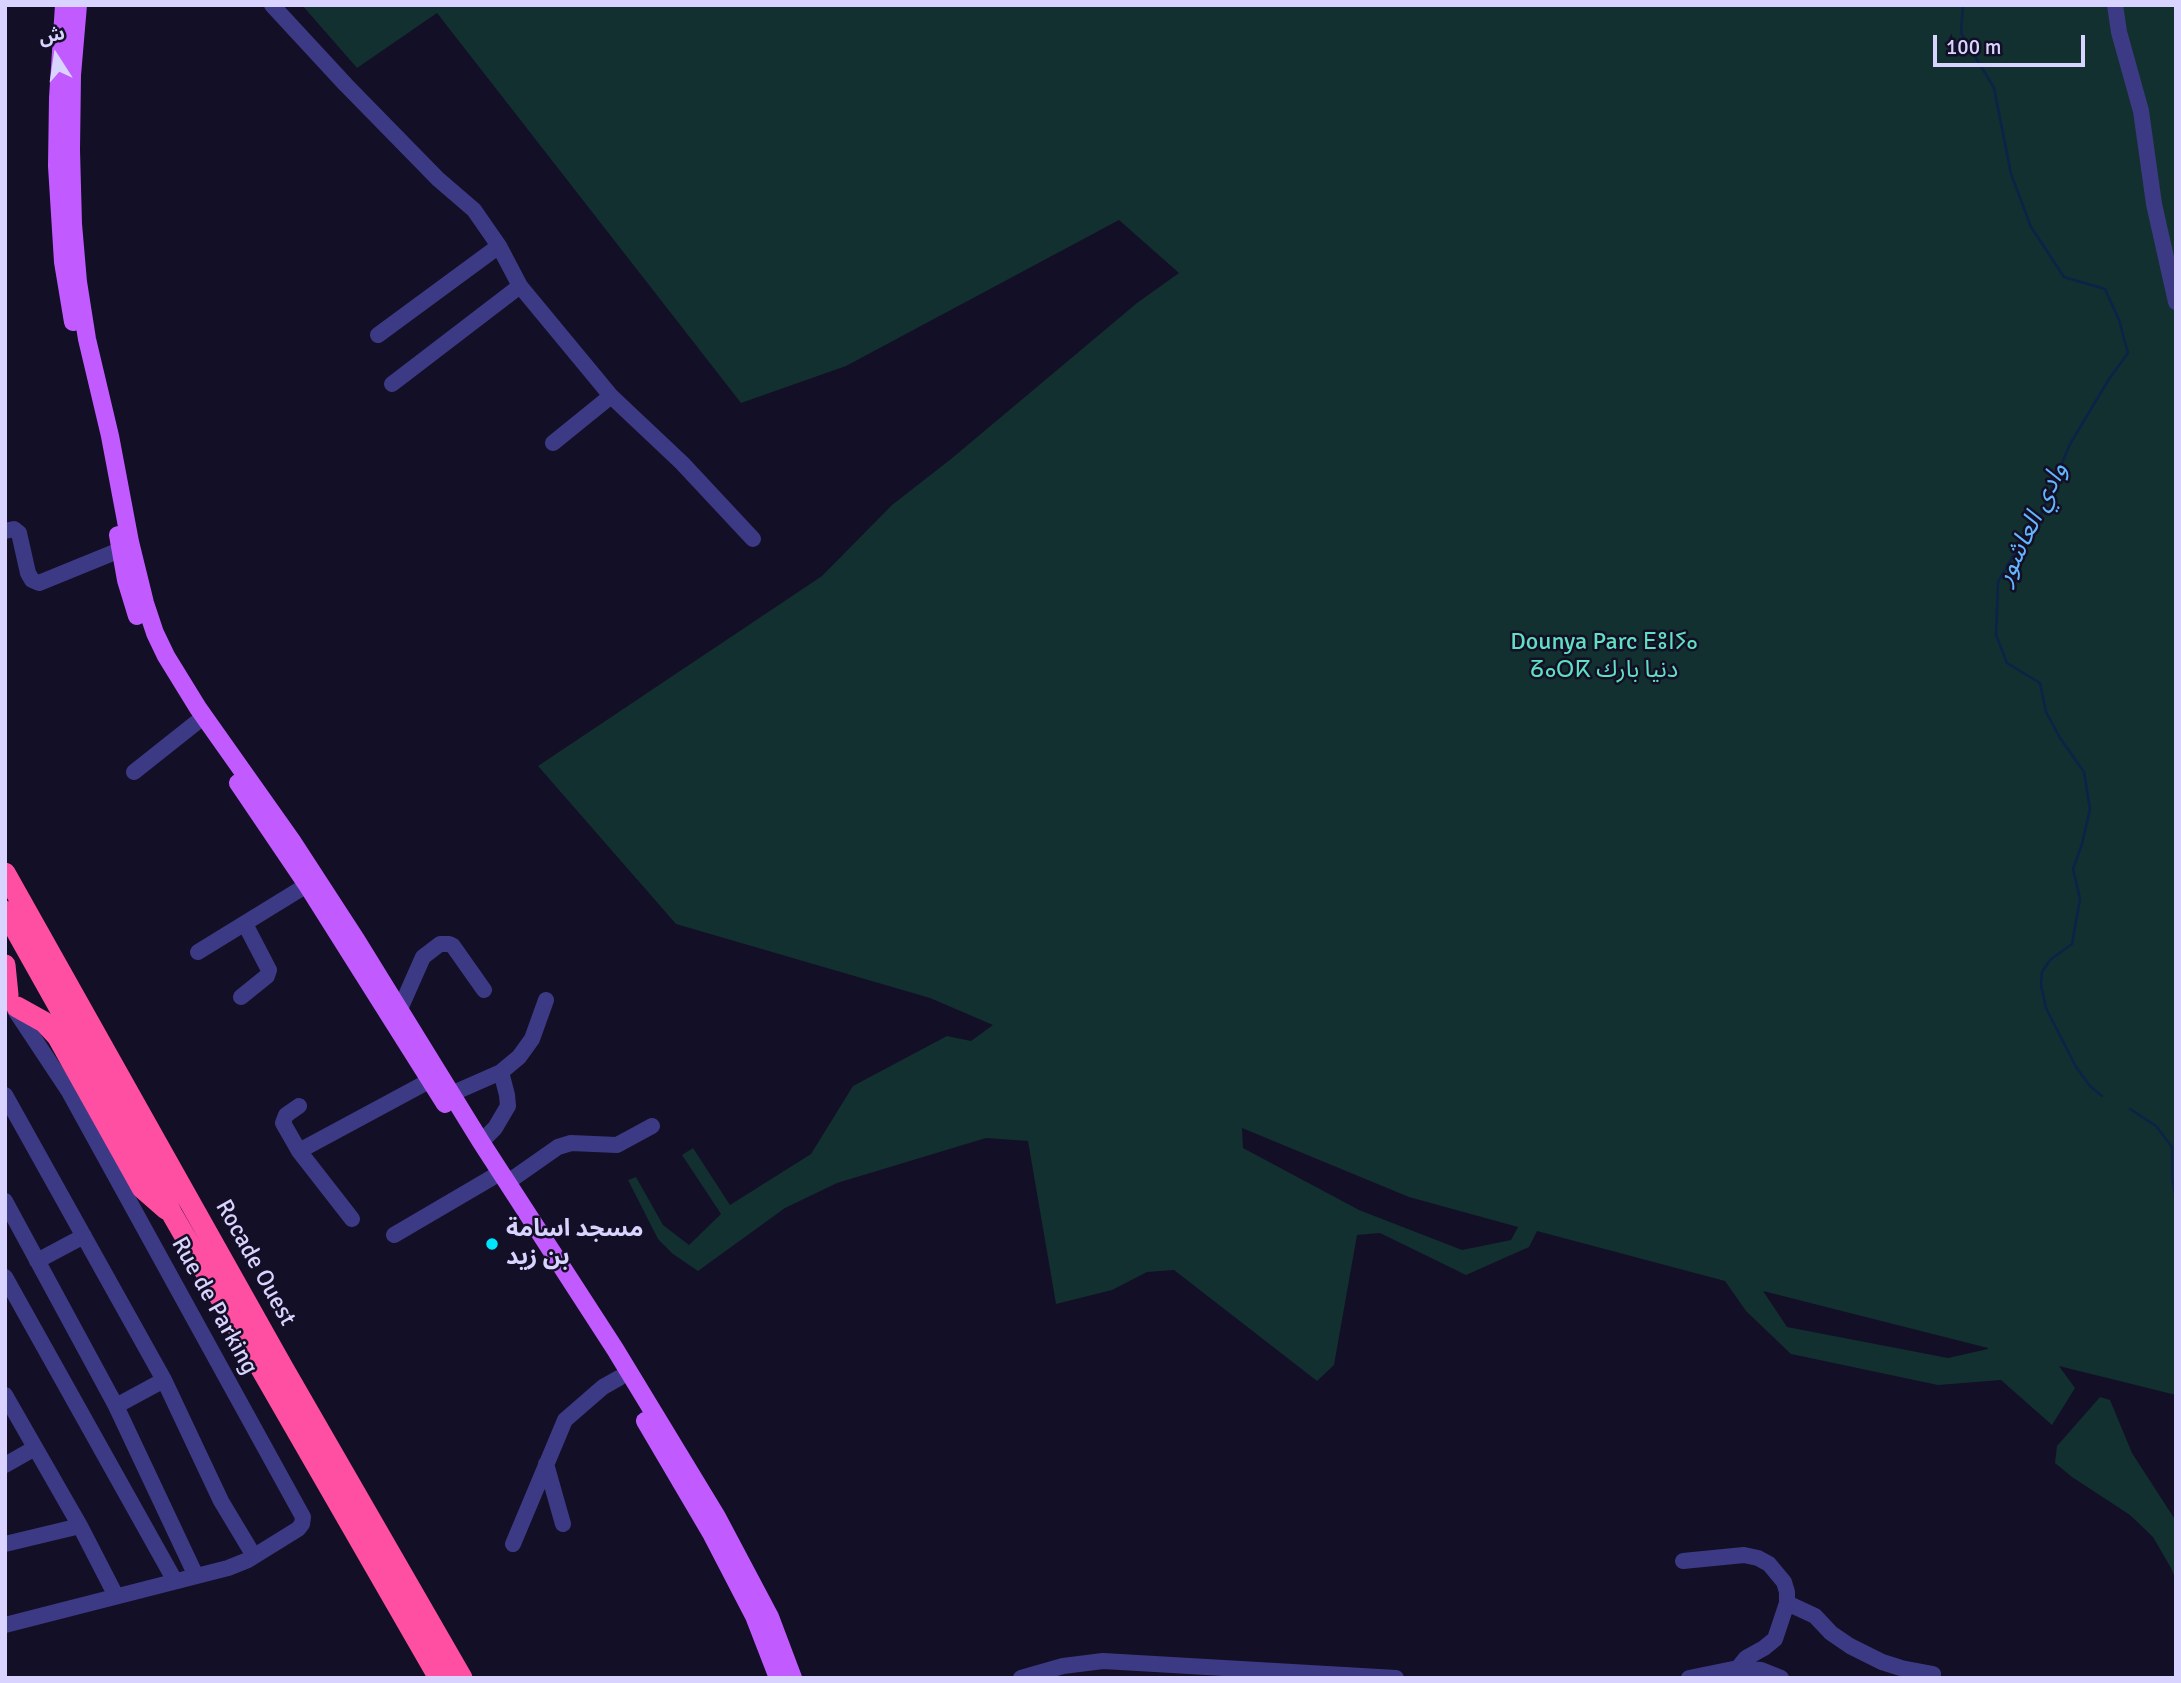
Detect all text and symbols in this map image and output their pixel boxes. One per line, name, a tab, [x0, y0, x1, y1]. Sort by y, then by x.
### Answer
north arrow	[21, 21, 91, 91]
text: ش	[36, 21, 67, 50]
scale bar	[1936, 21, 2088, 65]
text: 100 m	[1946, 34, 2001, 60]
water label: وادي العاشور	[1989, 458, 2075, 590]
park label: Dounya Parc ⴹⵓⵏⵢⴰ ⵒⴰⵔⴽ دنيا بارك	[1510, 629, 1698, 685]
street label: Rocade Ouest	[209, 1195, 301, 1331]
place label: مسجد اسامة بن زيد	[506, 1216, 643, 1272]
street label: Rue de Parking	[164, 1232, 264, 1380]
marker: مسجد اسامة بن زيد	[484, 1236, 500, 1252]

